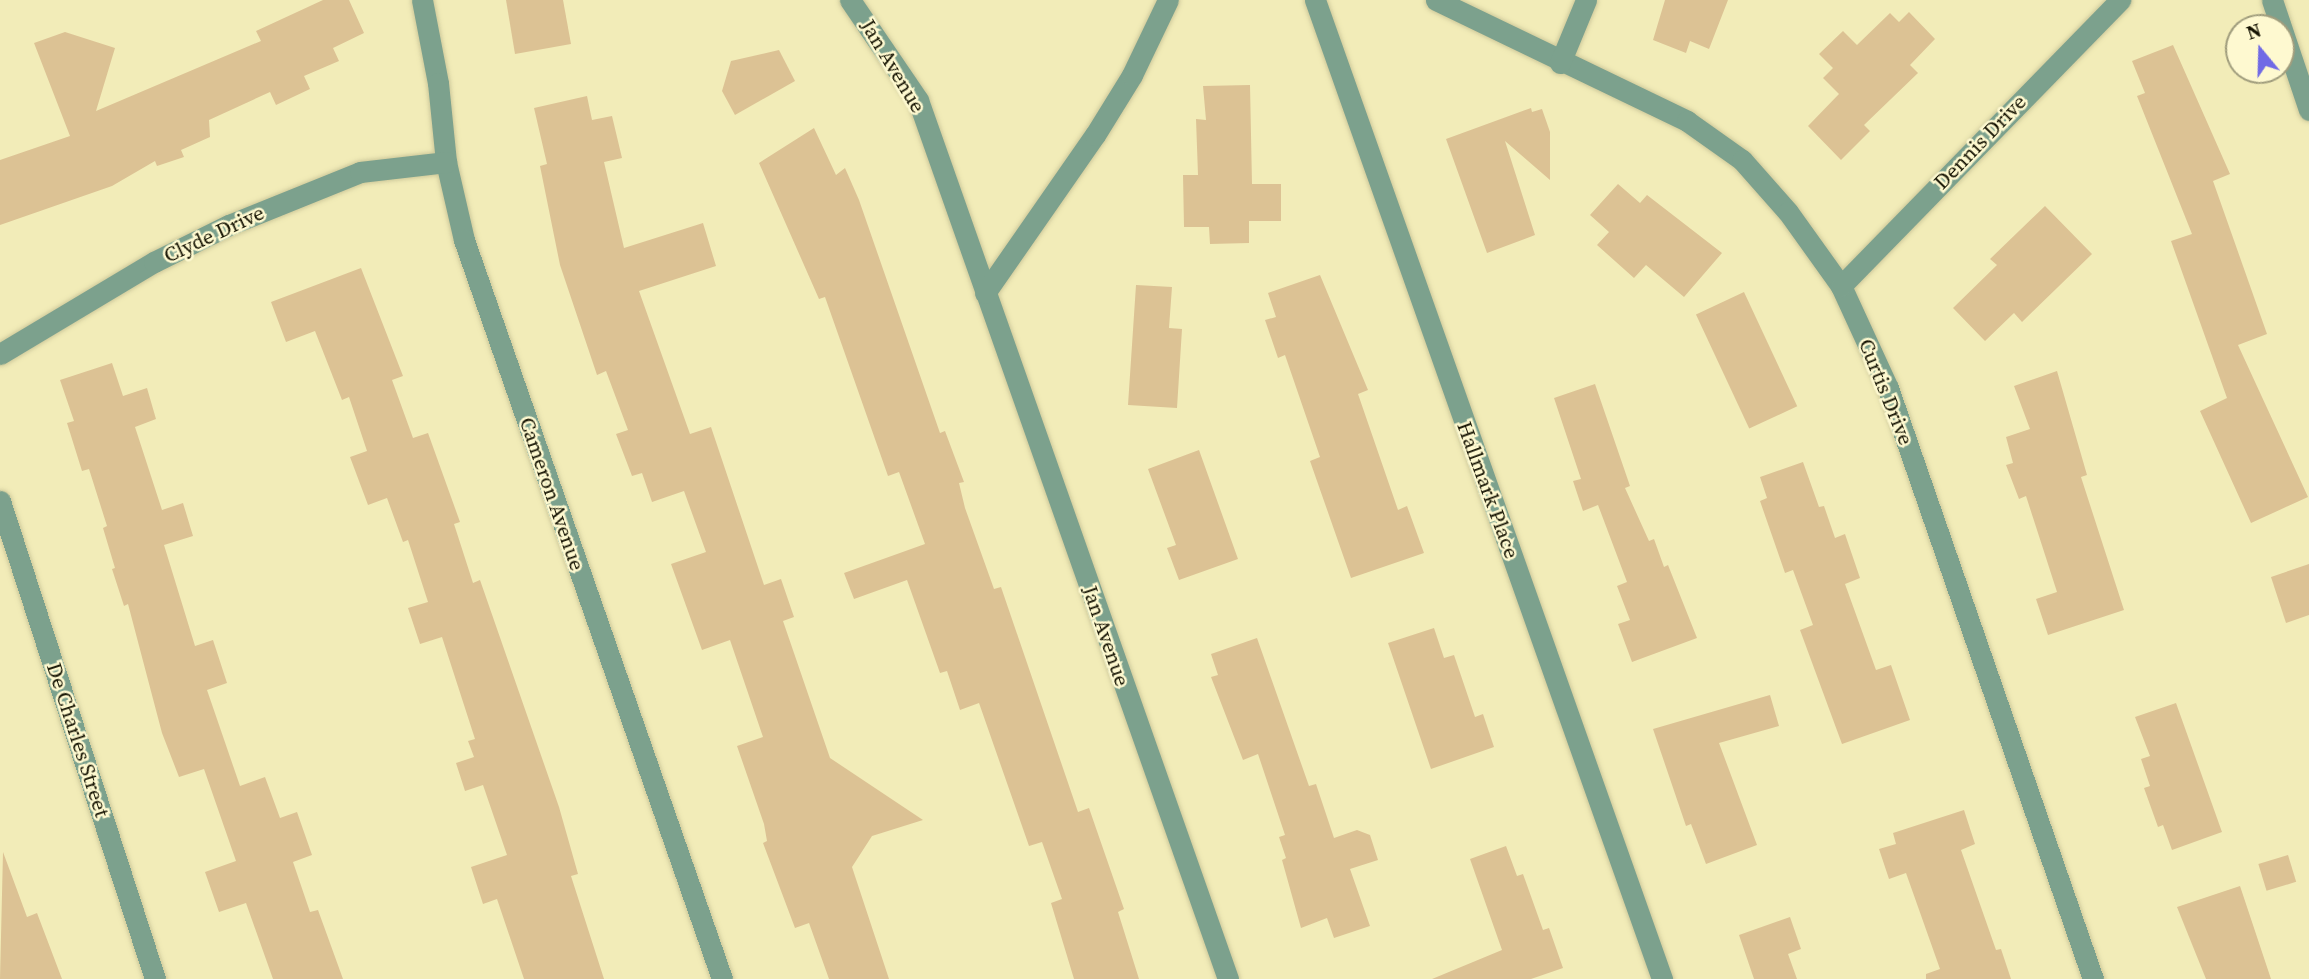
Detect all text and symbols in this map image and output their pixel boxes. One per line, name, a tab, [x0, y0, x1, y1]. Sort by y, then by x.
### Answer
north arrow	[2225, 14, 2295, 84]
street label: Jan Avenue	[855, 15, 931, 117]
text: N	[2243, 16, 2265, 46]
street label: Dennis Drive	[1929, 89, 2031, 195]
street label: Clyde Drive	[160, 200, 268, 268]
street label: Curtis Drive	[1853, 335, 1919, 449]
street label: Cameron Avenue	[514, 414, 590, 574]
street label: Hallmark Place	[1452, 418, 1524, 562]
street label: Jan Avenue	[1077, 583, 1135, 689]
street label: De Charles Street	[41, 660, 115, 820]

